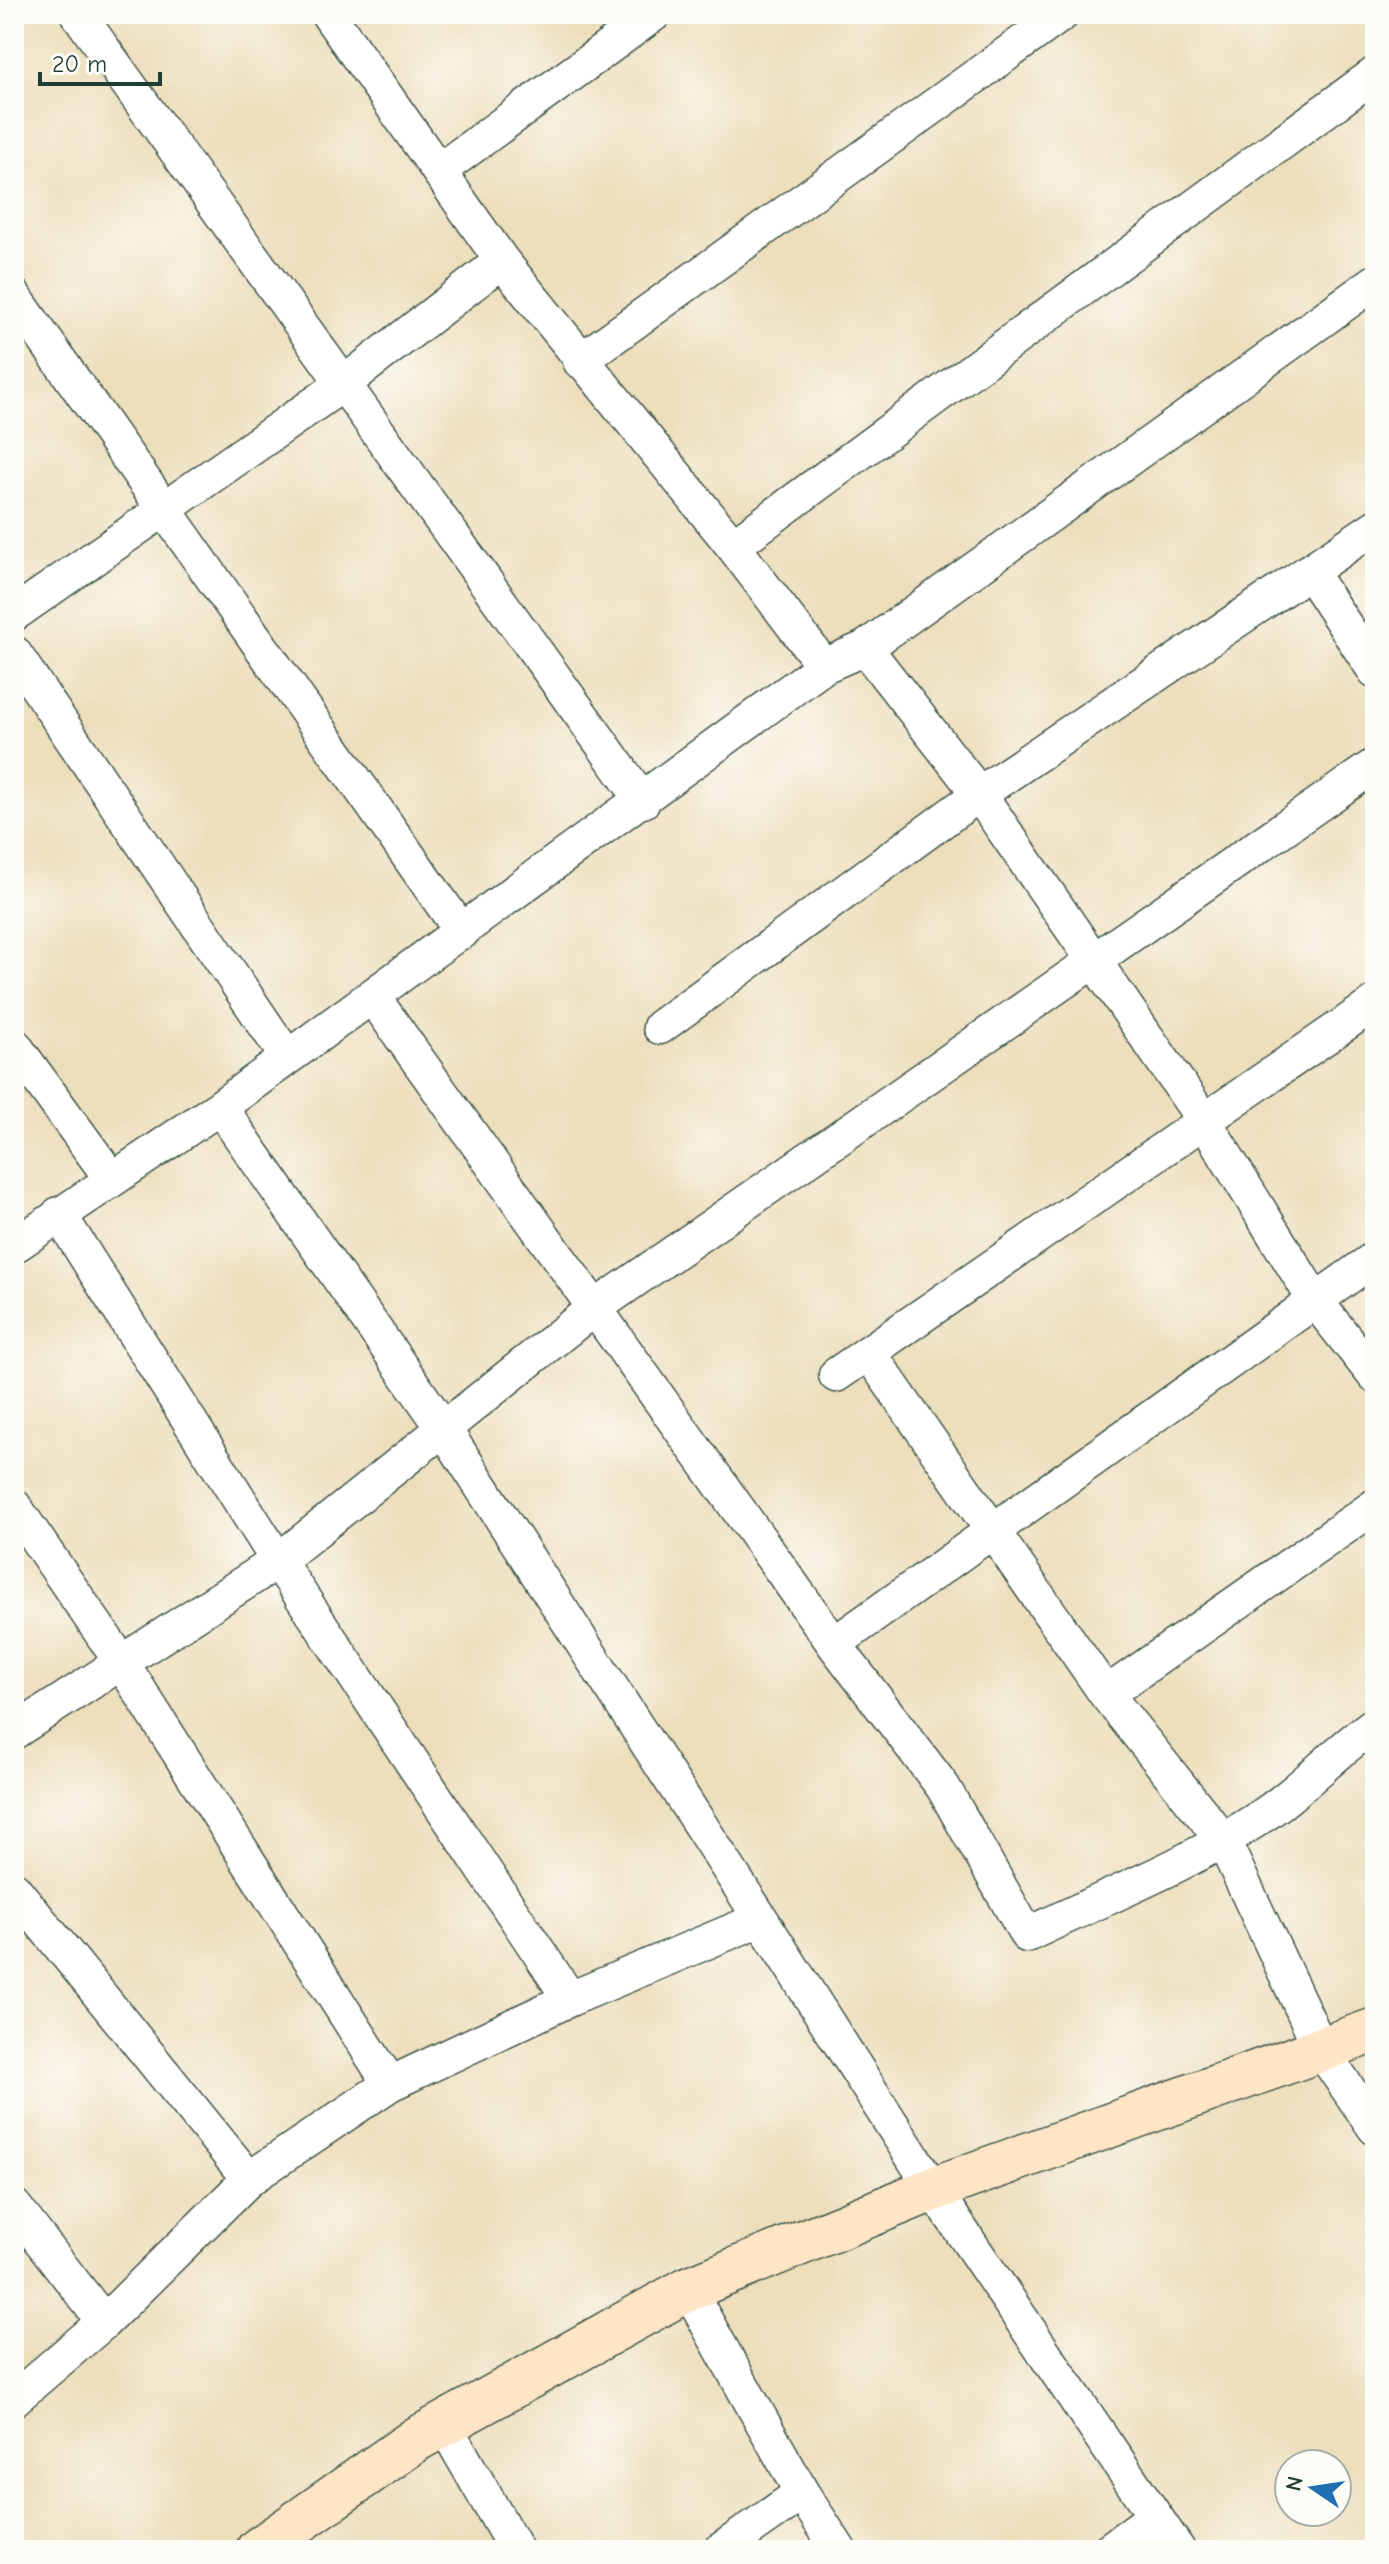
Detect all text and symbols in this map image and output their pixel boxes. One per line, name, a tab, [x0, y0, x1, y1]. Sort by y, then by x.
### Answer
scale bar	[40, 36, 160, 86]
text: 20 m	[52, 50, 107, 78]
north arrow	[1273, 2448, 1353, 2528]
text: N	[1280, 2474, 1309, 2494]

